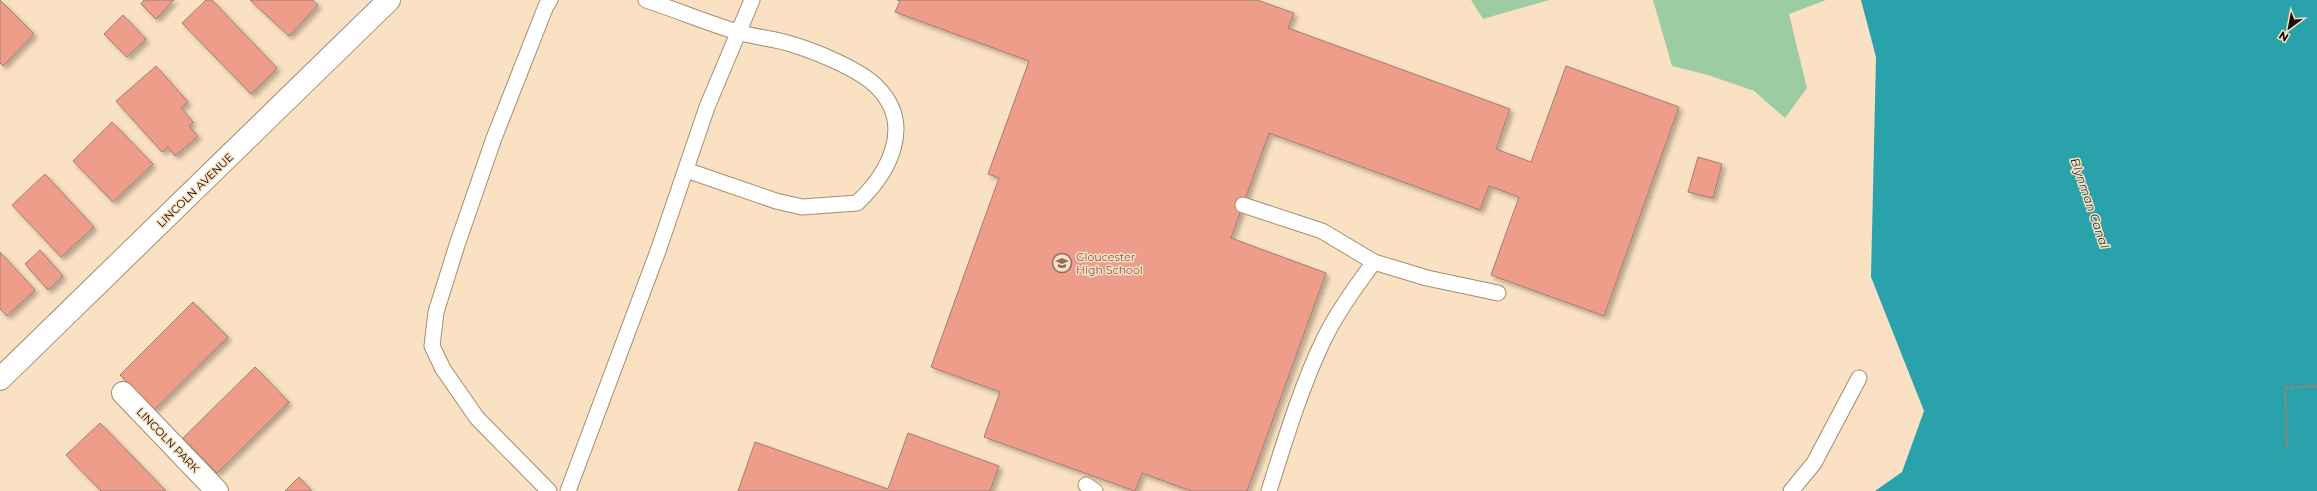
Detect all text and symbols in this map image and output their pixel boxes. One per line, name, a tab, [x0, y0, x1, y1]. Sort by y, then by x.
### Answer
north arrow	[2269, 8, 2309, 48]
text: N	[2276, 28, 2291, 45]
street label: LINCOLN AVENUE	[154, 150, 236, 230]
water label: Blynman Canal	[2067, 156, 2113, 251]
place label: Gloucester High School	[1076, 250, 1143, 277]
school or university icon: Gloucester High School	[1051, 252, 1073, 274]
street label: LINCOLN PARK	[134, 405, 203, 475]

